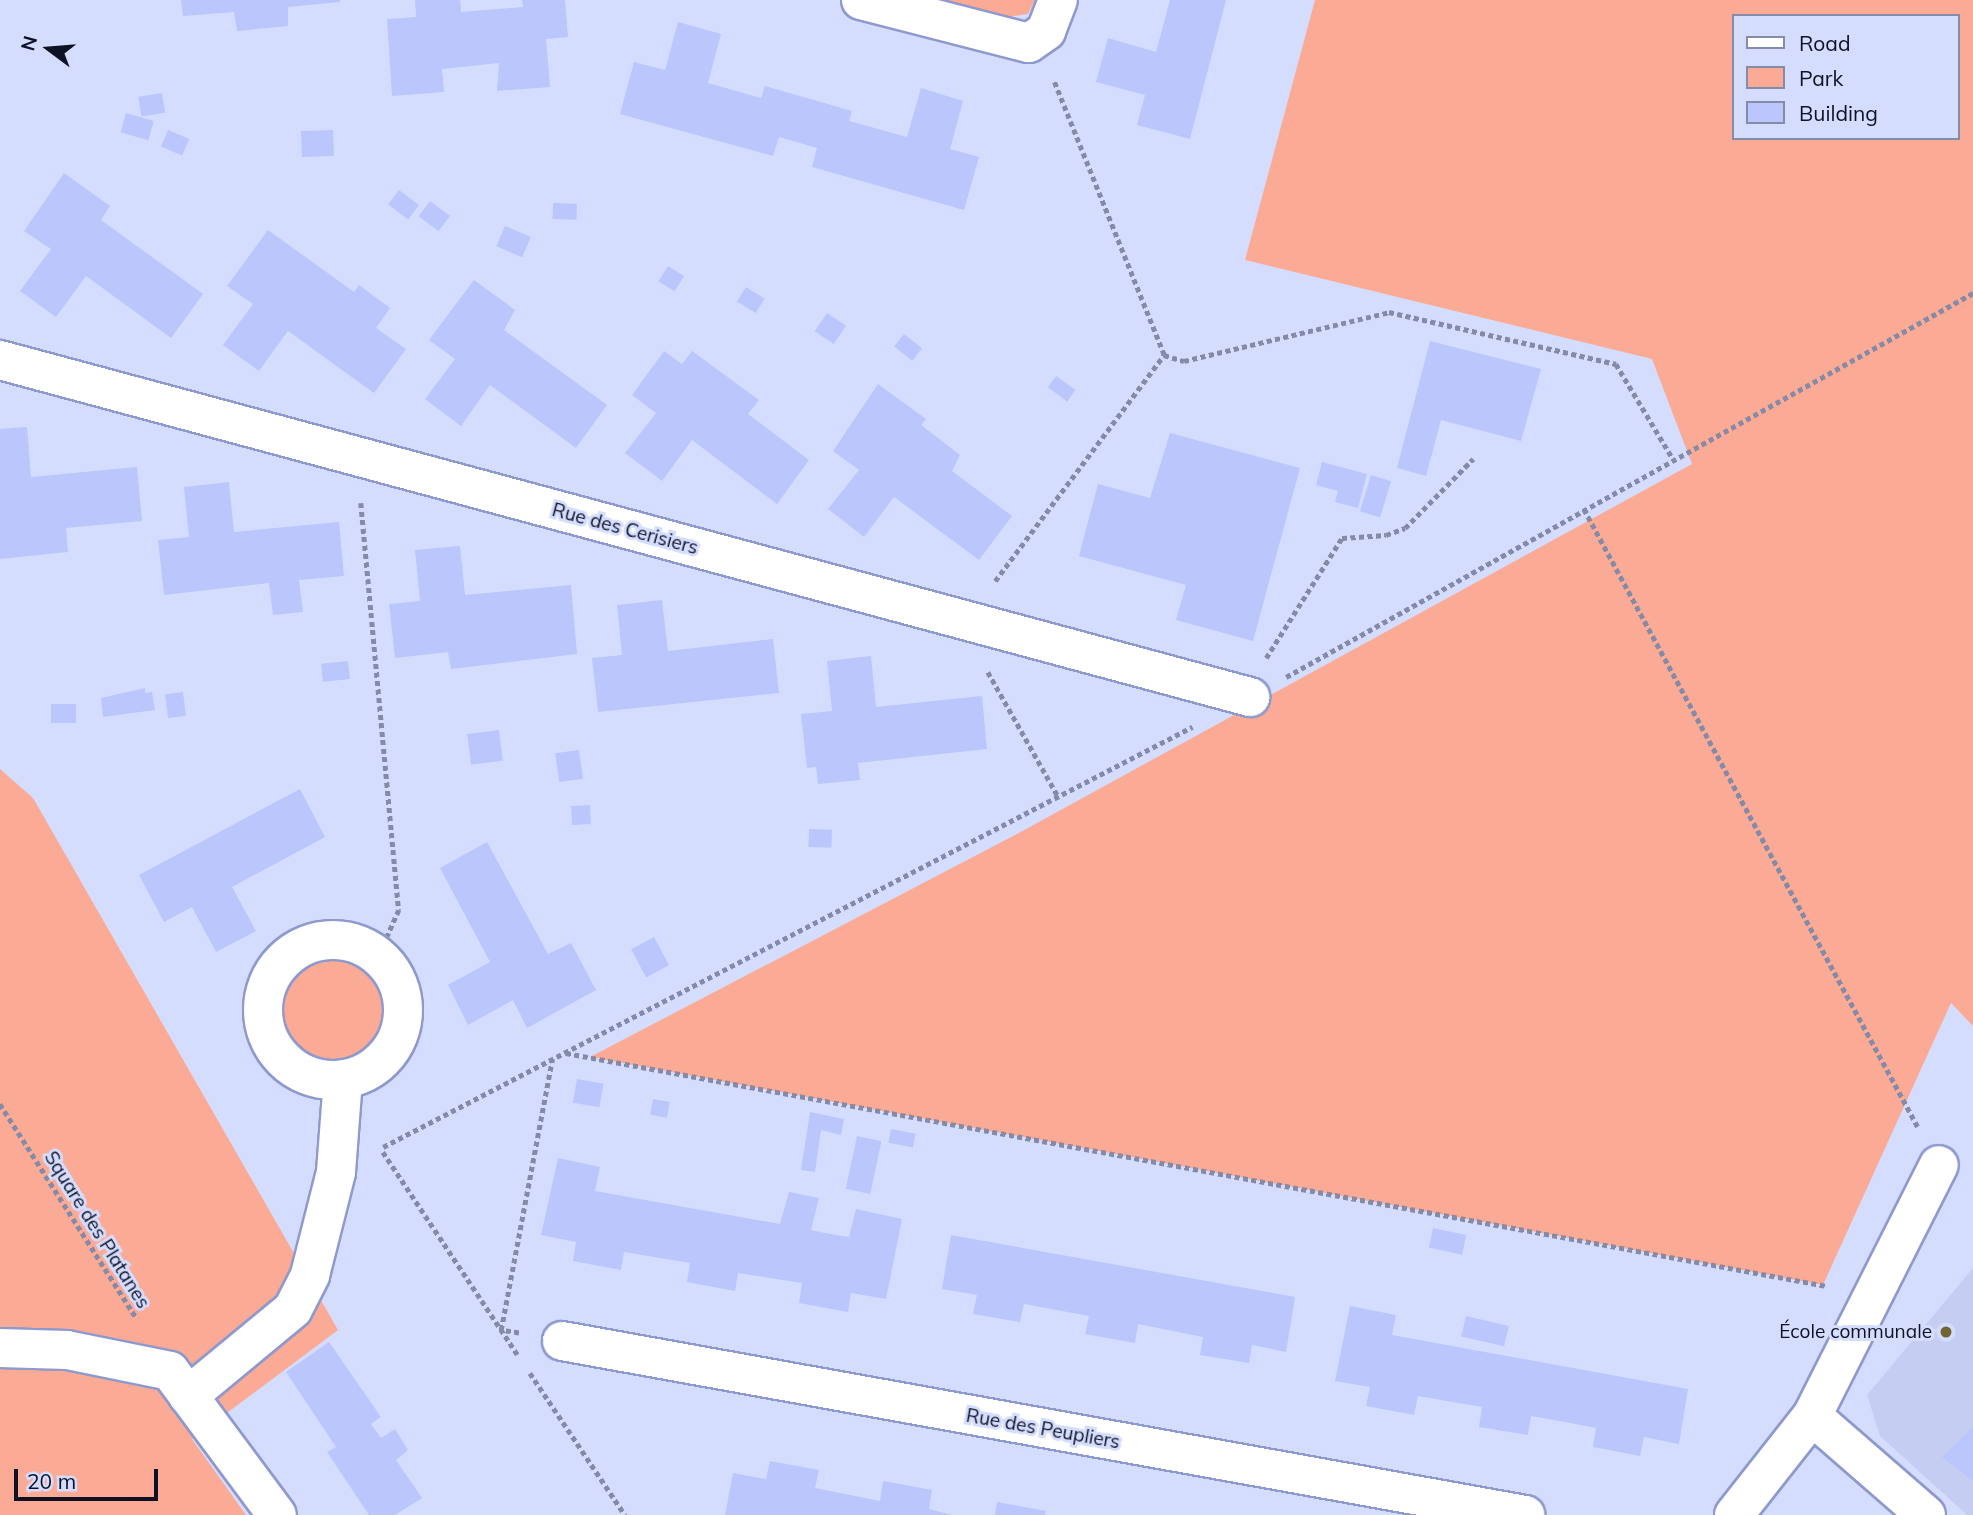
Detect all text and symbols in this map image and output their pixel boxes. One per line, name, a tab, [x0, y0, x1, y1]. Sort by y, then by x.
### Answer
north arrow	[14, 14, 84, 84]
legend	[1731, 14, 1959, 140]
text: Road	[1799, 30, 1850, 56]
text: N	[15, 33, 42, 53]
text: Park	[1799, 65, 1843, 91]
text: Building	[1799, 100, 1878, 126]
street label: Rue des Cerisiers	[550, 499, 700, 559]
street label: Square des Platanes	[39, 1147, 155, 1313]
place label: École communale	[1779, 1321, 1932, 1343]
marker: École communale	[1938, 1324, 1954, 1340]
street label: Rue des Peupliers	[964, 1404, 1122, 1454]
scale bar	[18, 1456, 161, 1500]
text: 20 m	[27, 1468, 76, 1494]

